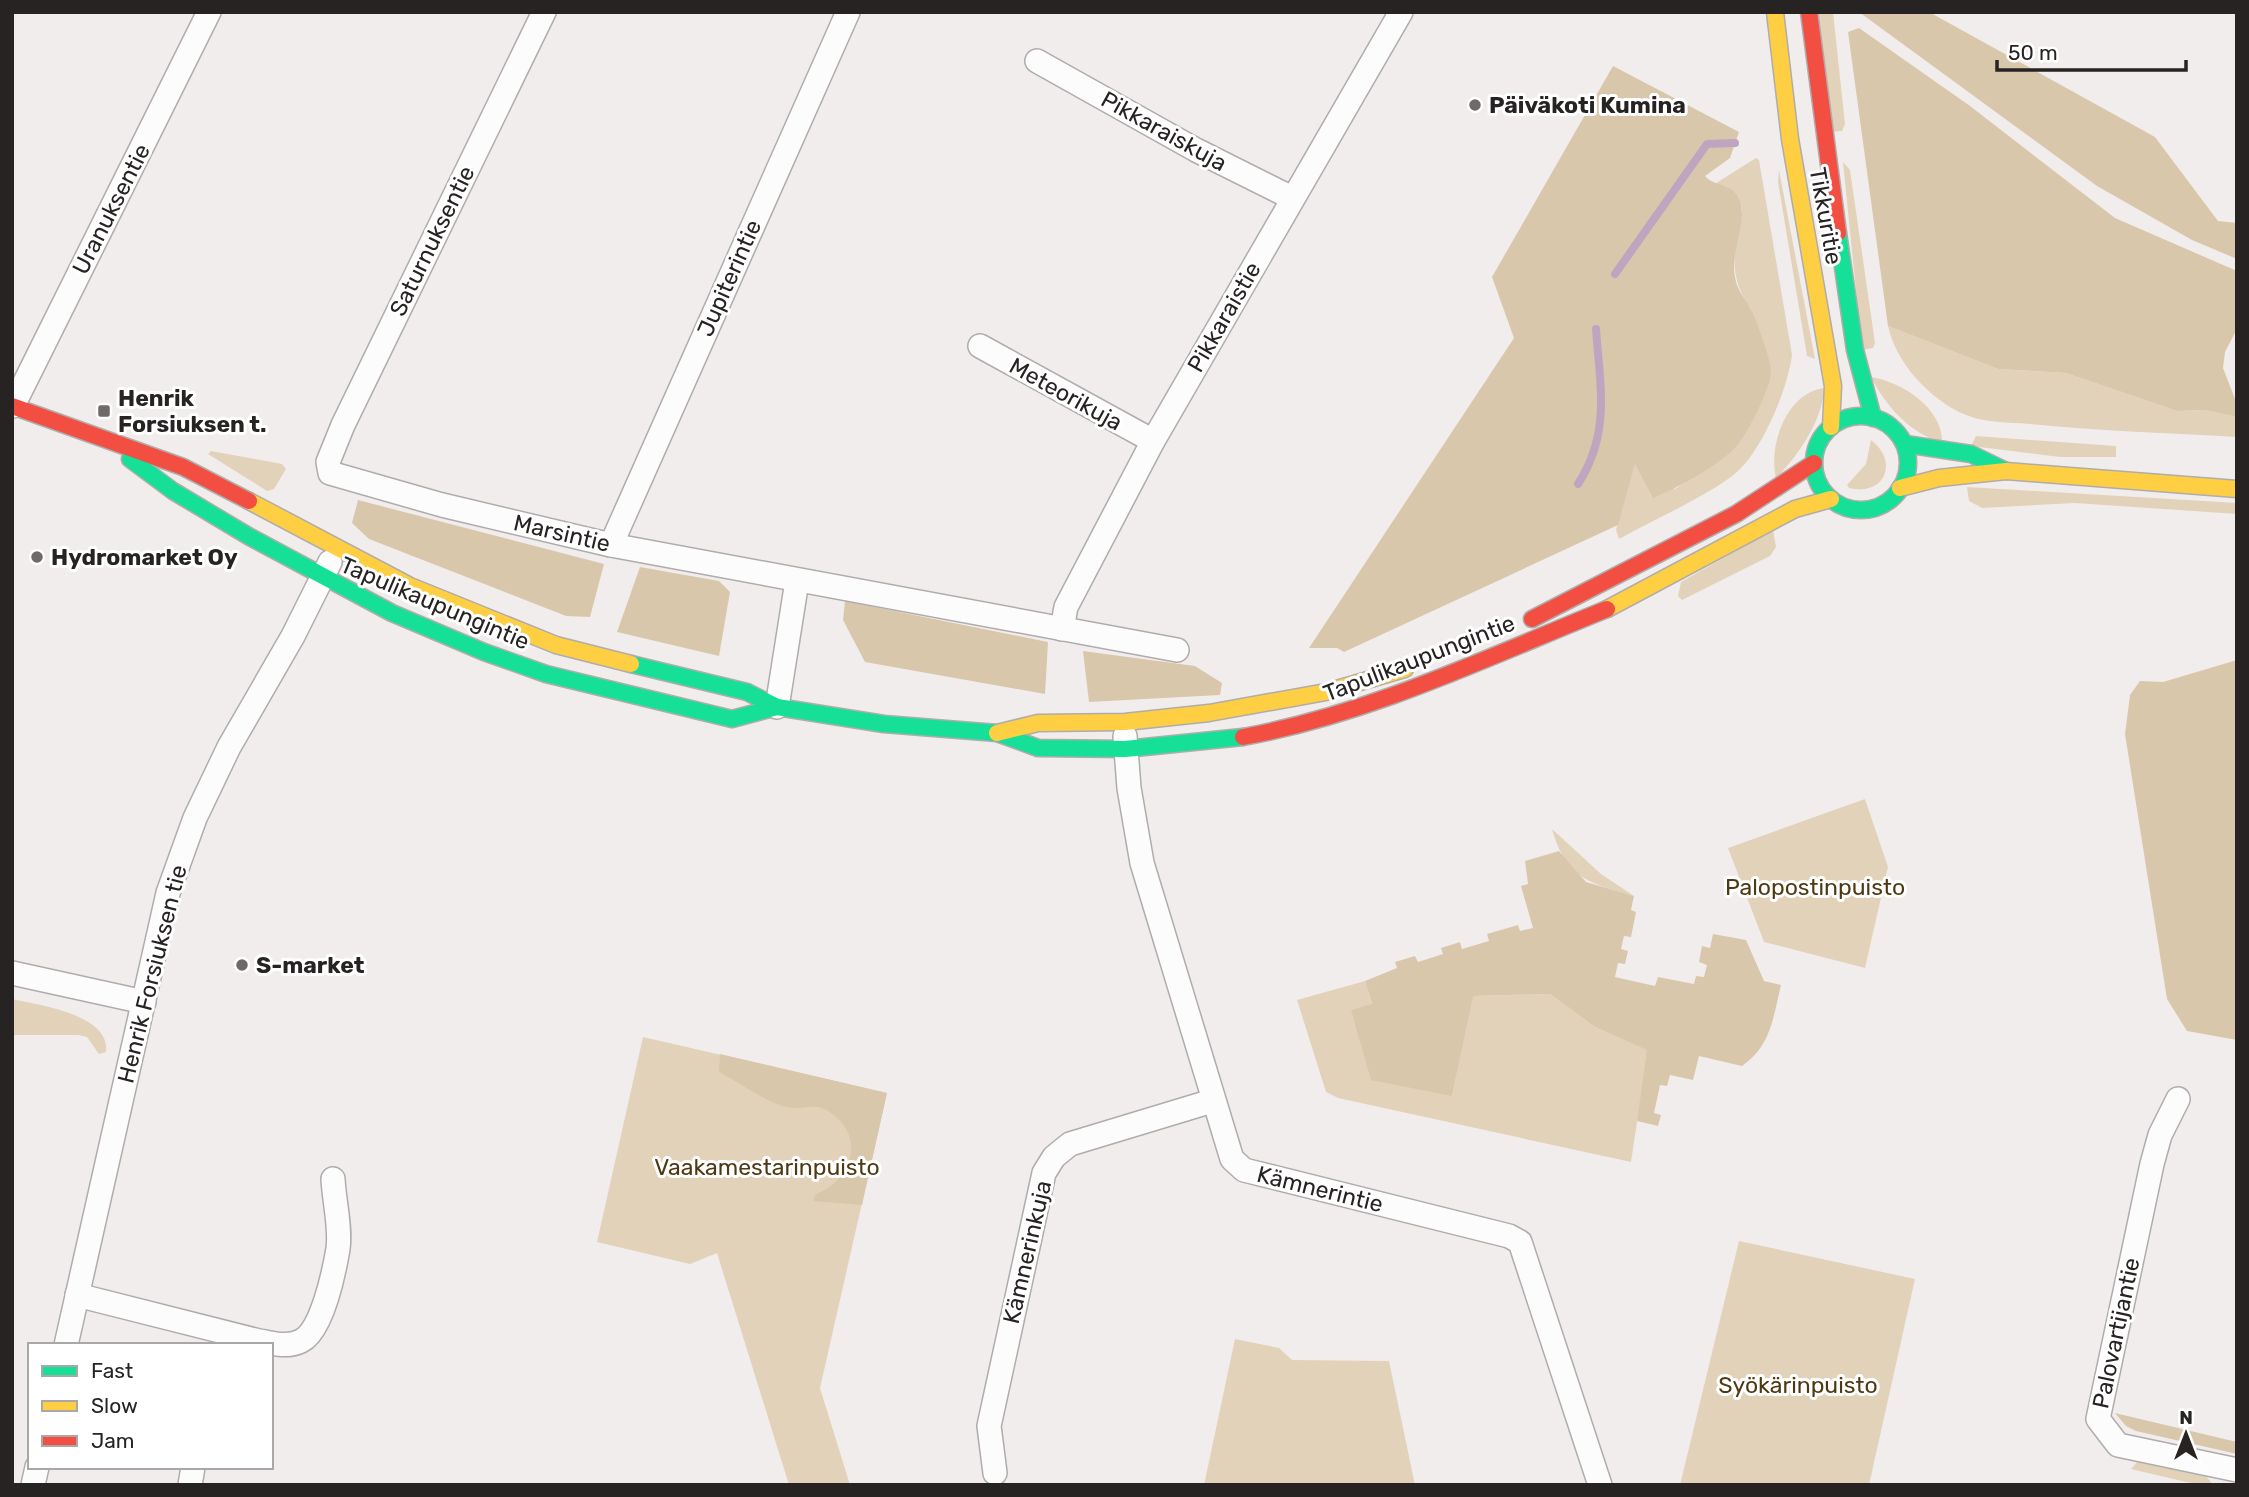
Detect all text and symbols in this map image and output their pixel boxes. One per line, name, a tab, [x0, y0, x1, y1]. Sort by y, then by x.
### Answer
scale bar	[1997, 28, 2186, 72]
text: 50 m	[2008, 40, 2058, 65]
street label: Pikkaraiskuja	[1096, 85, 1232, 177]
place label: Päiväkoti Kumina	[1489, 91, 1686, 119]
marker: Päiväkoti Kumina	[1467, 97, 1483, 113]
street label: Uranuksentie	[66, 139, 156, 279]
street label: Saturnuksentie	[384, 161, 480, 321]
street label: Tikkuritie	[1804, 165, 1848, 267]
street label: Jupiterintie	[691, 215, 767, 341]
street label: Pikkaraistie	[1181, 257, 1267, 377]
street label: Meteorikuja	[1005, 352, 1127, 436]
place label: Henrik Forsiuksen t.	[118, 384, 267, 438]
marker: Henrik Forsiuksen t.	[96, 403, 112, 419]
street label: Marsintie	[511, 508, 613, 558]
place label: Hydromarket Oy	[51, 543, 238, 571]
marker: Hydromarket Oy	[29, 549, 45, 565]
street label: Tapulikaupungintie	[336, 550, 534, 656]
street label: Tapulikaupungintie	[1319, 609, 1519, 707]
street label: Henrik Forsiuksen tie	[111, 862, 193, 1086]
park label: Palopostinpuisto	[1725, 873, 1905, 901]
place label: S-market	[256, 951, 365, 979]
marker: S-market	[234, 957, 250, 973]
park label: Vaakamestarinpuisto	[654, 1153, 880, 1181]
street label: Kämnerintie	[1254, 1160, 1386, 1218]
street label: Kämnerinkuja	[997, 1178, 1057, 1326]
street label: Palovartijantie	[2086, 1255, 2146, 1411]
legend	[28, 1343, 273, 1469]
text: Fast	[91, 1358, 133, 1383]
park label: Syökärinpuisto	[1718, 1371, 1878, 1399]
text: Slow	[91, 1393, 138, 1418]
north arrow	[2151, 1399, 2221, 1469]
text: N	[2179, 1406, 2193, 1429]
text: Jam	[91, 1428, 135, 1453]

